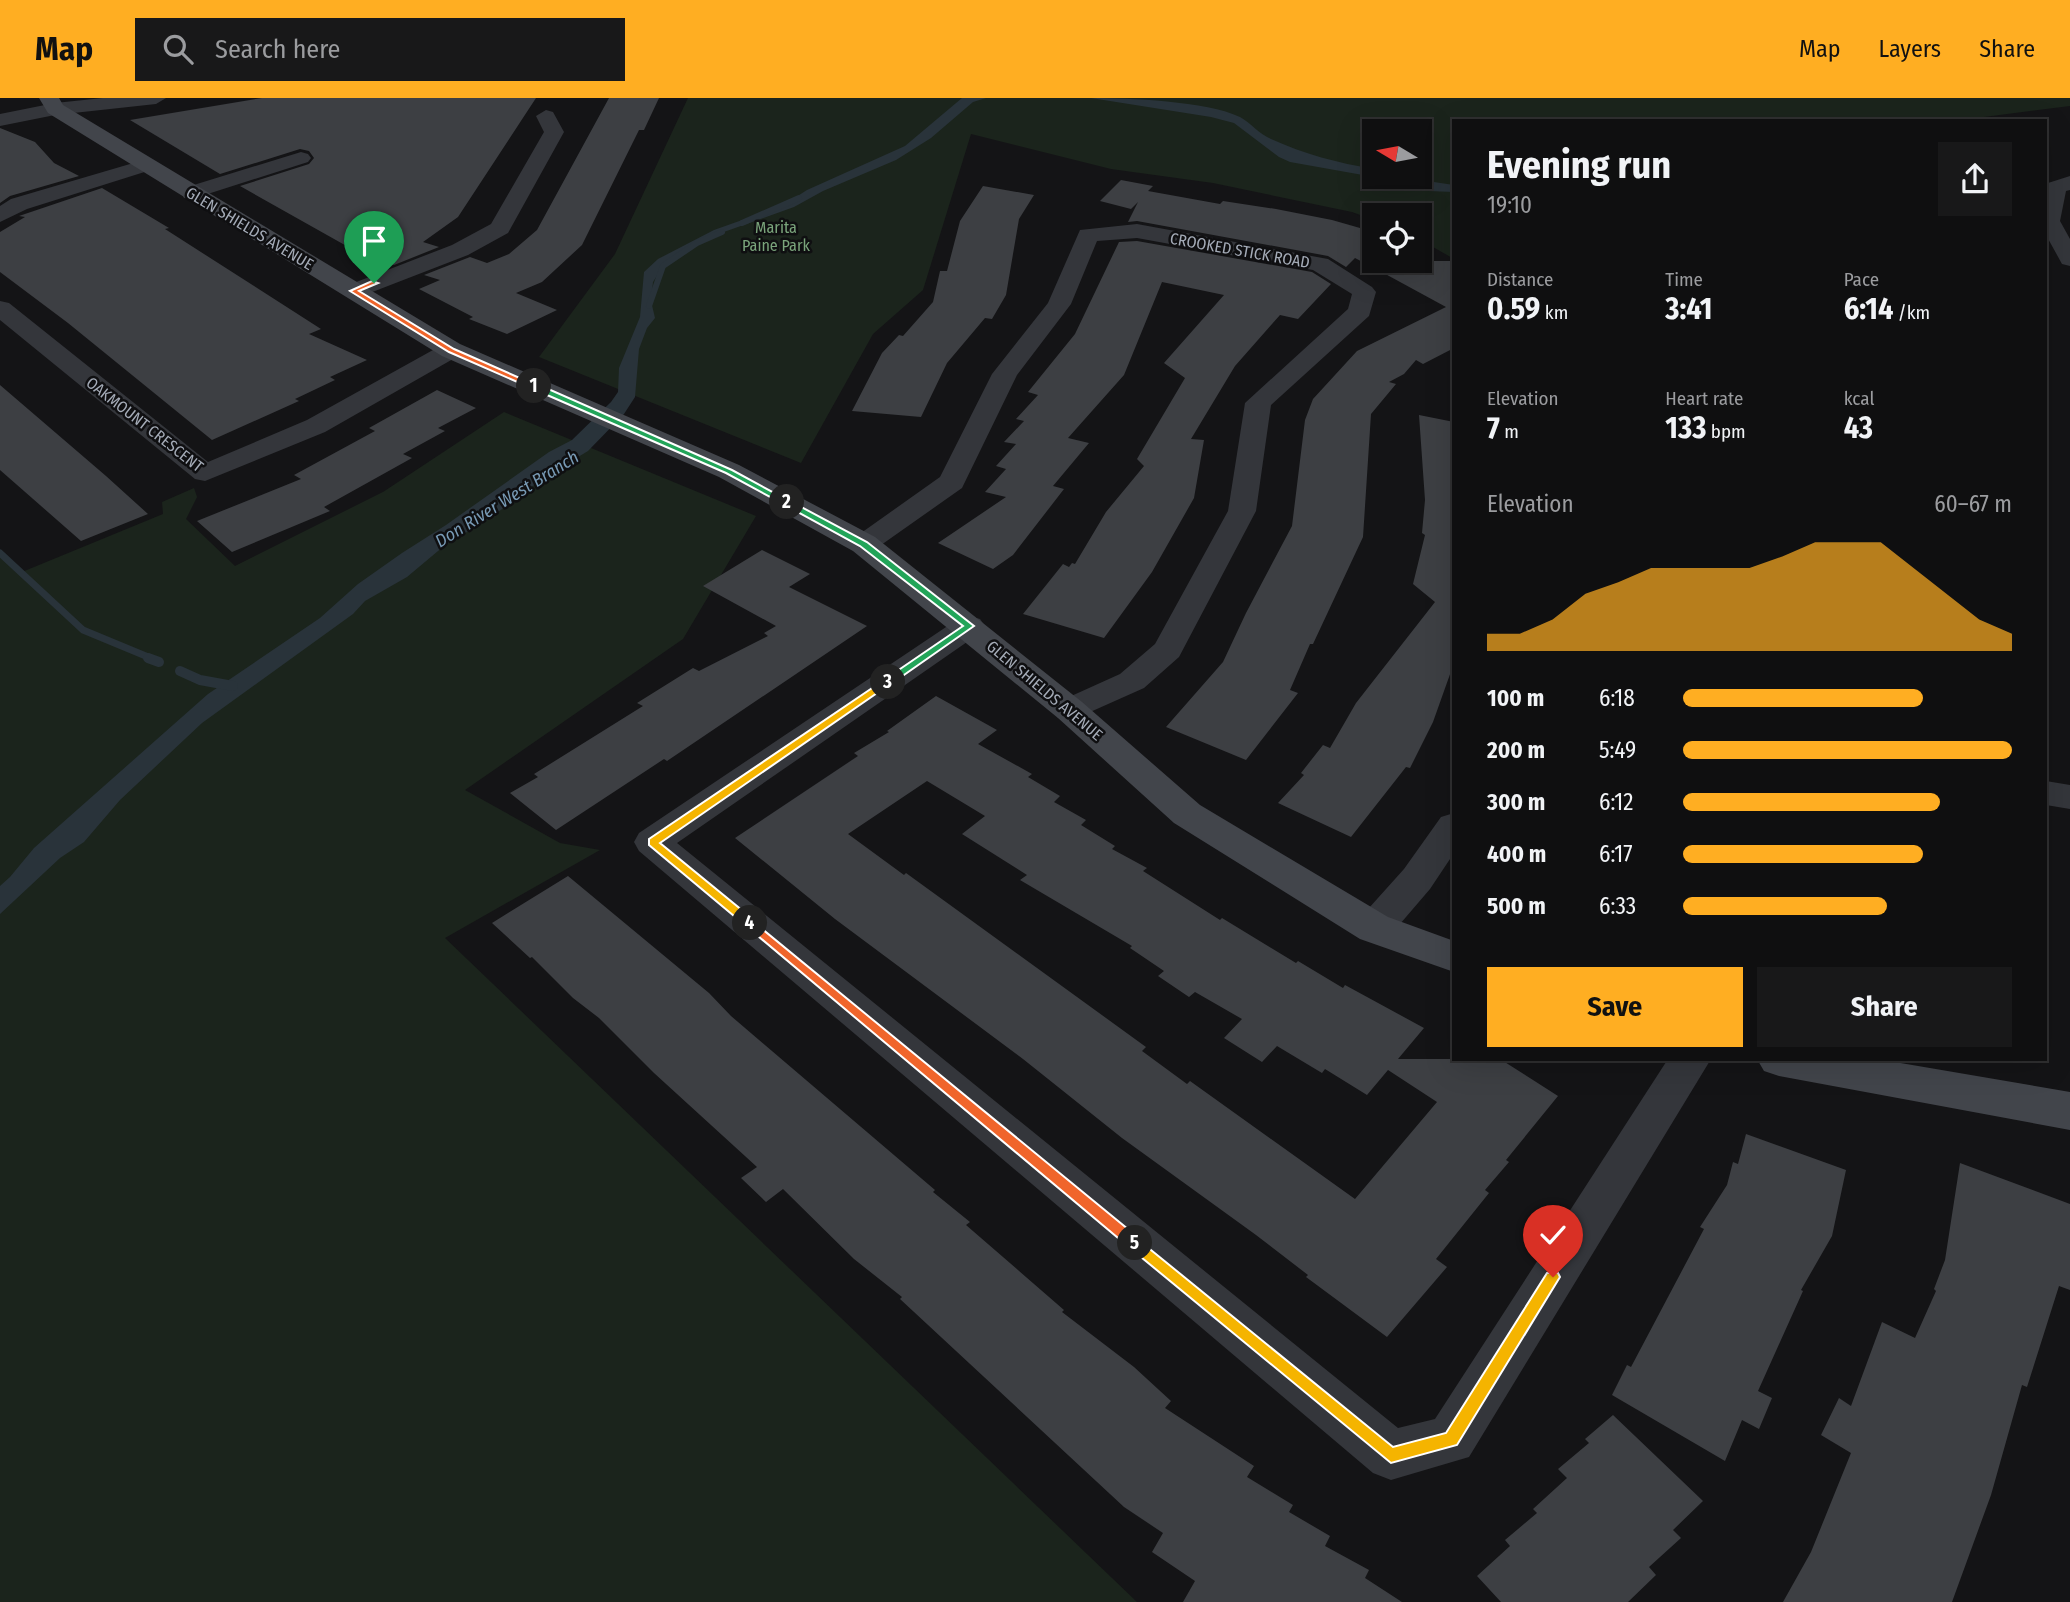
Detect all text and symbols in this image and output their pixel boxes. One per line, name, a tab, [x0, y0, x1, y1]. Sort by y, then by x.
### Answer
search box	[135, 18, 625, 81]
text: Map	[35, 29, 93, 69]
icon: search	[159, 30, 197, 68]
text: Search here	[215, 34, 340, 65]
text: Map	[1799, 35, 1841, 63]
text: Layers	[1879, 35, 1941, 63]
text: Share	[1979, 35, 2035, 63]
north arrow	[1362, 119, 1432, 189]
map controls	[1362, 119, 1432, 273]
text: Evening run	[1487, 142, 1671, 188]
button: share	[1938, 142, 2012, 216]
street label: GLEN SHIELDS AVENUE	[183, 183, 317, 274]
text: 19:10	[1487, 191, 1532, 219]
button: locate	[1362, 203, 1432, 273]
pin	[344, 211, 404, 283]
park label: Marita Paine Park	[742, 218, 811, 255]
icon: arrive	[355, 222, 393, 260]
street label: CROOKED STICK ROAD	[1169, 229, 1311, 272]
text: Distance	[1487, 268, 1554, 291]
text: Time	[1665, 268, 1703, 291]
text: Pace	[1844, 268, 1879, 291]
text: 0.59	[1487, 291, 1540, 327]
text: 3:41	[1665, 291, 1712, 327]
text: 6:14	[1844, 291, 1893, 327]
text: km	[1540, 301, 1568, 324]
text: /km	[1893, 301, 1930, 324]
pin: 1	[516, 368, 552, 404]
street label: OAKMOUNT CRESCENT	[82, 373, 207, 476]
text: 1	[529, 374, 538, 397]
text: Elevation	[1487, 387, 1559, 410]
text: Heart rate	[1665, 387, 1743, 410]
text: kcal	[1844, 387, 1874, 410]
text: 7	[1487, 410, 1500, 446]
text: 133	[1665, 410, 1706, 446]
text: 43	[1844, 410, 1873, 446]
text: m	[1500, 420, 1519, 443]
text: bpm	[1706, 420, 1746, 443]
water label: Don River West Branch	[431, 446, 583, 552]
pin: 2	[770, 484, 804, 520]
text: 2	[782, 490, 791, 513]
text: Elevation	[1487, 490, 1574, 518]
text: 60–67 m	[1934, 490, 2012, 518]
street label: GLEN SHIELDS AVENUE	[983, 636, 1106, 744]
pin: 3	[870, 664, 906, 700]
text: 3	[883, 670, 892, 693]
text: 100 m	[1487, 684, 1544, 712]
text: 6:18	[1599, 684, 1635, 712]
text: 200 m	[1487, 736, 1545, 764]
text: 5:49	[1599, 736, 1636, 764]
text: 300 m	[1487, 788, 1545, 816]
text: 6:12	[1599, 788, 1633, 816]
text: 400 m	[1487, 840, 1546, 868]
text: 6:17	[1599, 840, 1633, 868]
text: 500 m	[1487, 892, 1546, 920]
text: 6:33	[1599, 892, 1636, 920]
pin: 4	[732, 906, 768, 940]
text: 4	[745, 911, 754, 934]
button: Save	[1487, 967, 1743, 1047]
button: Share	[1757, 967, 2012, 1047]
pin	[1523, 1205, 1583, 1277]
icon: check	[1534, 1216, 1572, 1254]
pin: 5	[1118, 1226, 1152, 1260]
text: 5	[1130, 1231, 1139, 1254]

